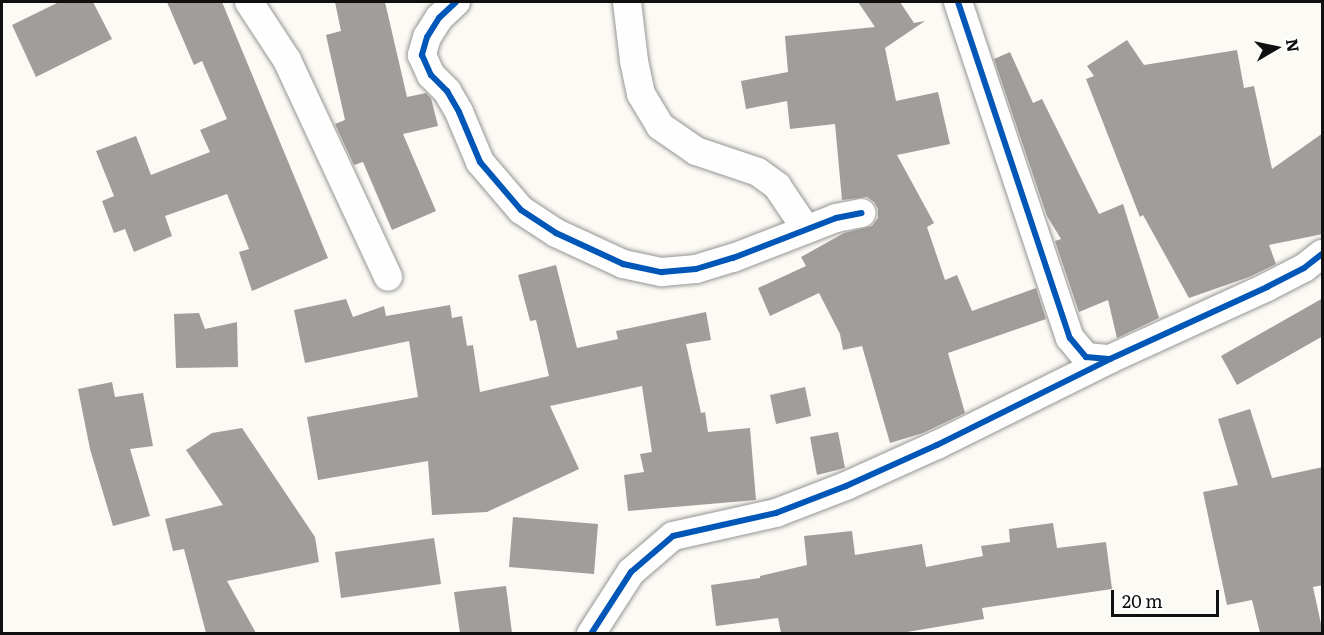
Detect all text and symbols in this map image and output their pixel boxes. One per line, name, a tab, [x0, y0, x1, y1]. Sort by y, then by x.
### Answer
north arrow	[1246, 18, 1306, 78]
text: N	[1281, 37, 1307, 54]
scale bar	[1114, 578, 1222, 616]
text: 20 m	[1122, 587, 1163, 614]

